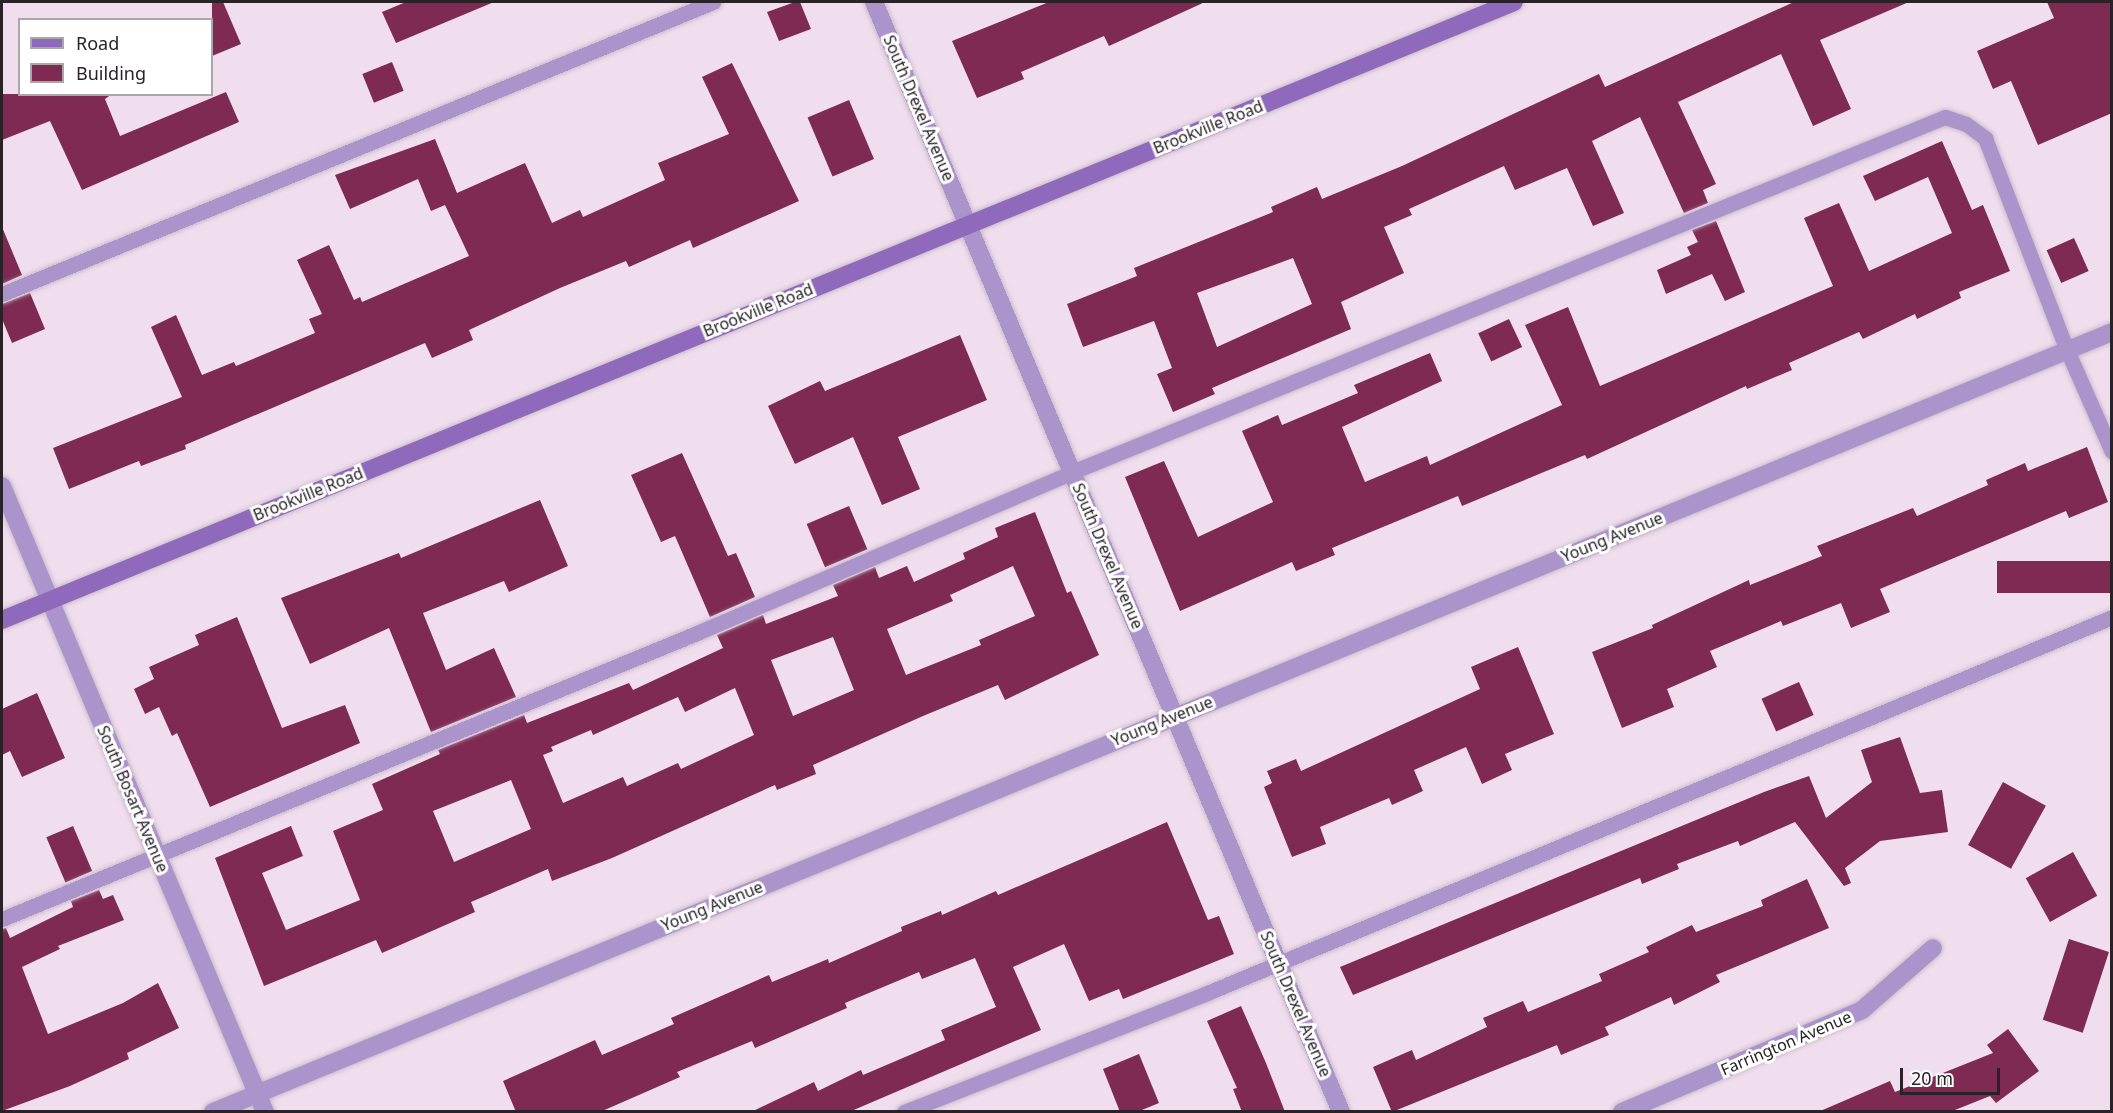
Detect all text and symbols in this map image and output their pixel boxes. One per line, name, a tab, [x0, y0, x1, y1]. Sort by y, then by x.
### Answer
legend	[18, 18, 213, 96]
text: Road	[76, 31, 119, 55]
street label: South Drexel Avenue	[880, 32, 958, 184]
text: Building	[76, 61, 146, 85]
street label: Brookville Road	[1150, 96, 1266, 158]
street label: Brookville Road	[700, 279, 816, 341]
street label: Brookville Road	[250, 463, 366, 525]
street label: South Drexel Avenue	[1069, 480, 1147, 632]
street label: Young Avenue	[1558, 508, 1666, 566]
street label: Young Avenue	[1108, 692, 1216, 750]
street label: South Bosart Avenue	[93, 723, 173, 875]
street label: Young Avenue	[658, 877, 766, 935]
street label: South Drexel Avenue	[1257, 928, 1335, 1080]
street label: Farrington Avenue	[1718, 1007, 1854, 1079]
scale bar	[1903, 1056, 2004, 1094]
text: 20 m	[1911, 1066, 1953, 1090]

